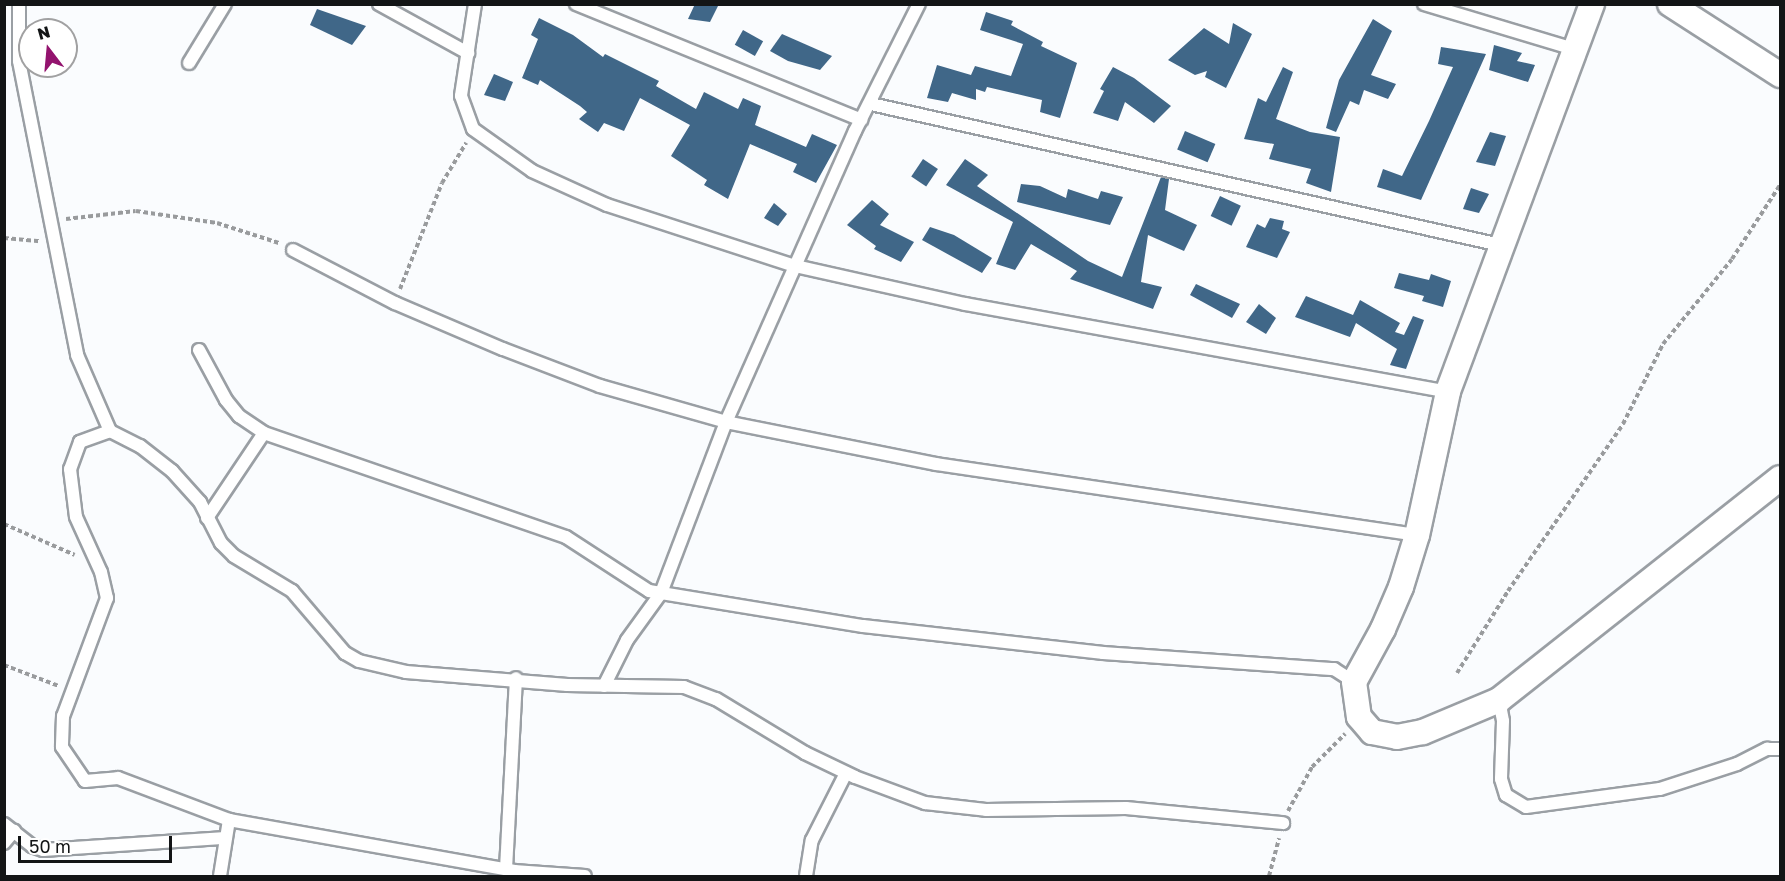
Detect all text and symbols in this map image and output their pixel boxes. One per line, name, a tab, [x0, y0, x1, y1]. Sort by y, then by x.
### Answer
north arrow	[18, 18, 78, 78]
text: N	[35, 21, 52, 44]
scale bar	[21, 824, 176, 862]
text: 50 m	[29, 835, 71, 857]

